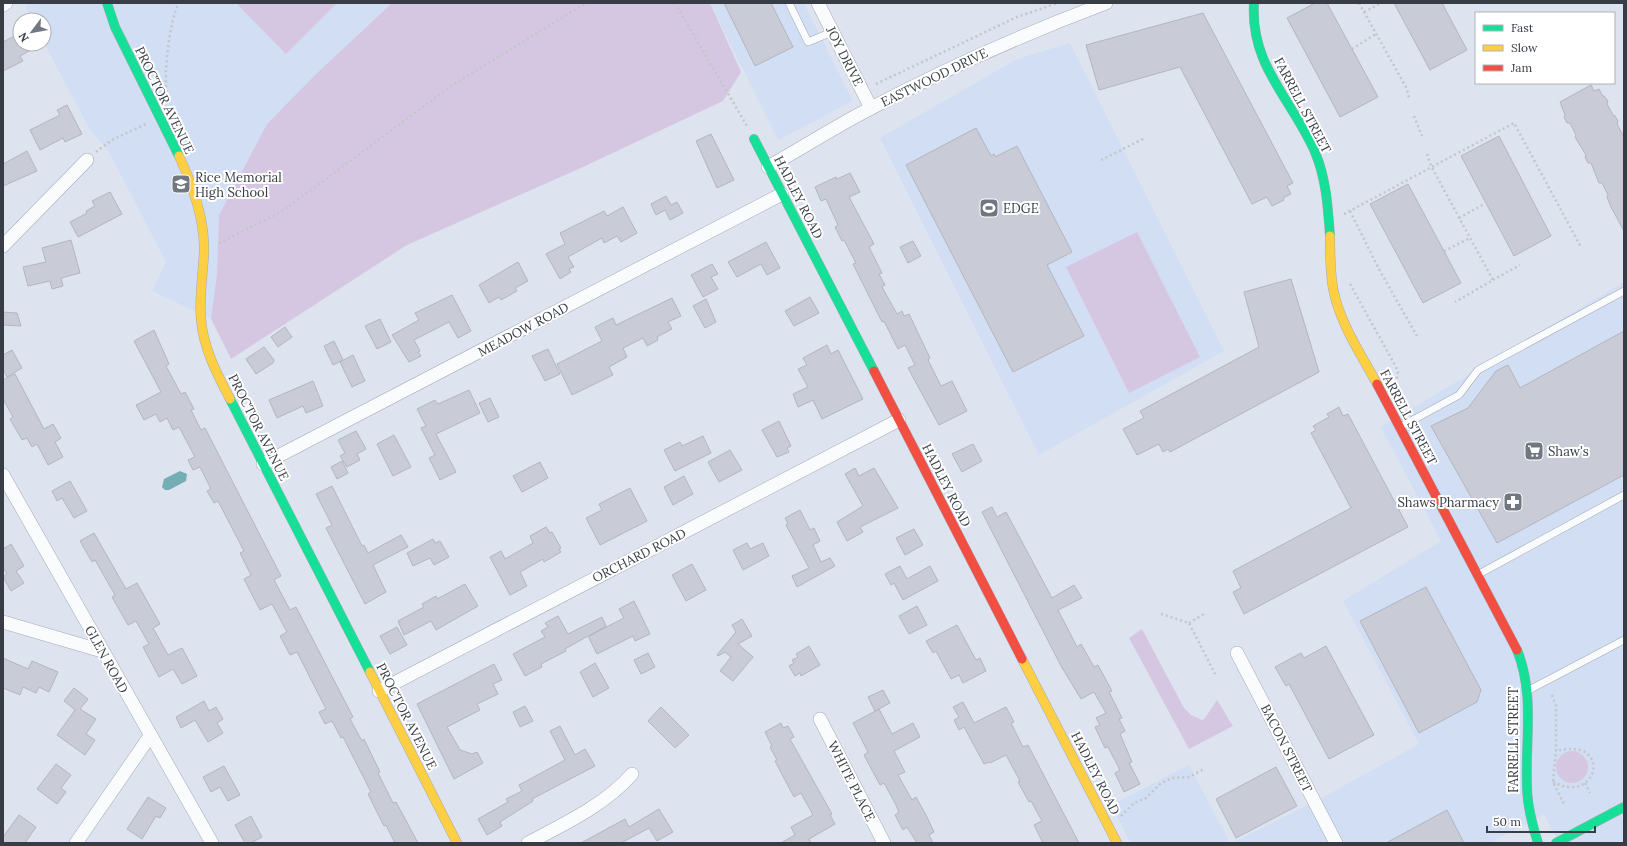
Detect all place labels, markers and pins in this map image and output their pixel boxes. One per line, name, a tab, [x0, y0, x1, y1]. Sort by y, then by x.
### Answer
place label: Rice Memorial High School	[195, 169, 282, 201]
school or university icon: Rice Memorial High School	[170, 173, 192, 195]
sports icon: EDGE	[978, 197, 1000, 219]
place label: EDGE	[1003, 200, 1039, 217]
supermarket icon: Shaw's	[1523, 440, 1545, 462]
place label: Shaw's	[1548, 443, 1589, 460]
pharmacy icon: Shaws Pharmacy	[1502, 491, 1524, 513]
place label: Shaws Pharmacy	[1398, 494, 1499, 511]

